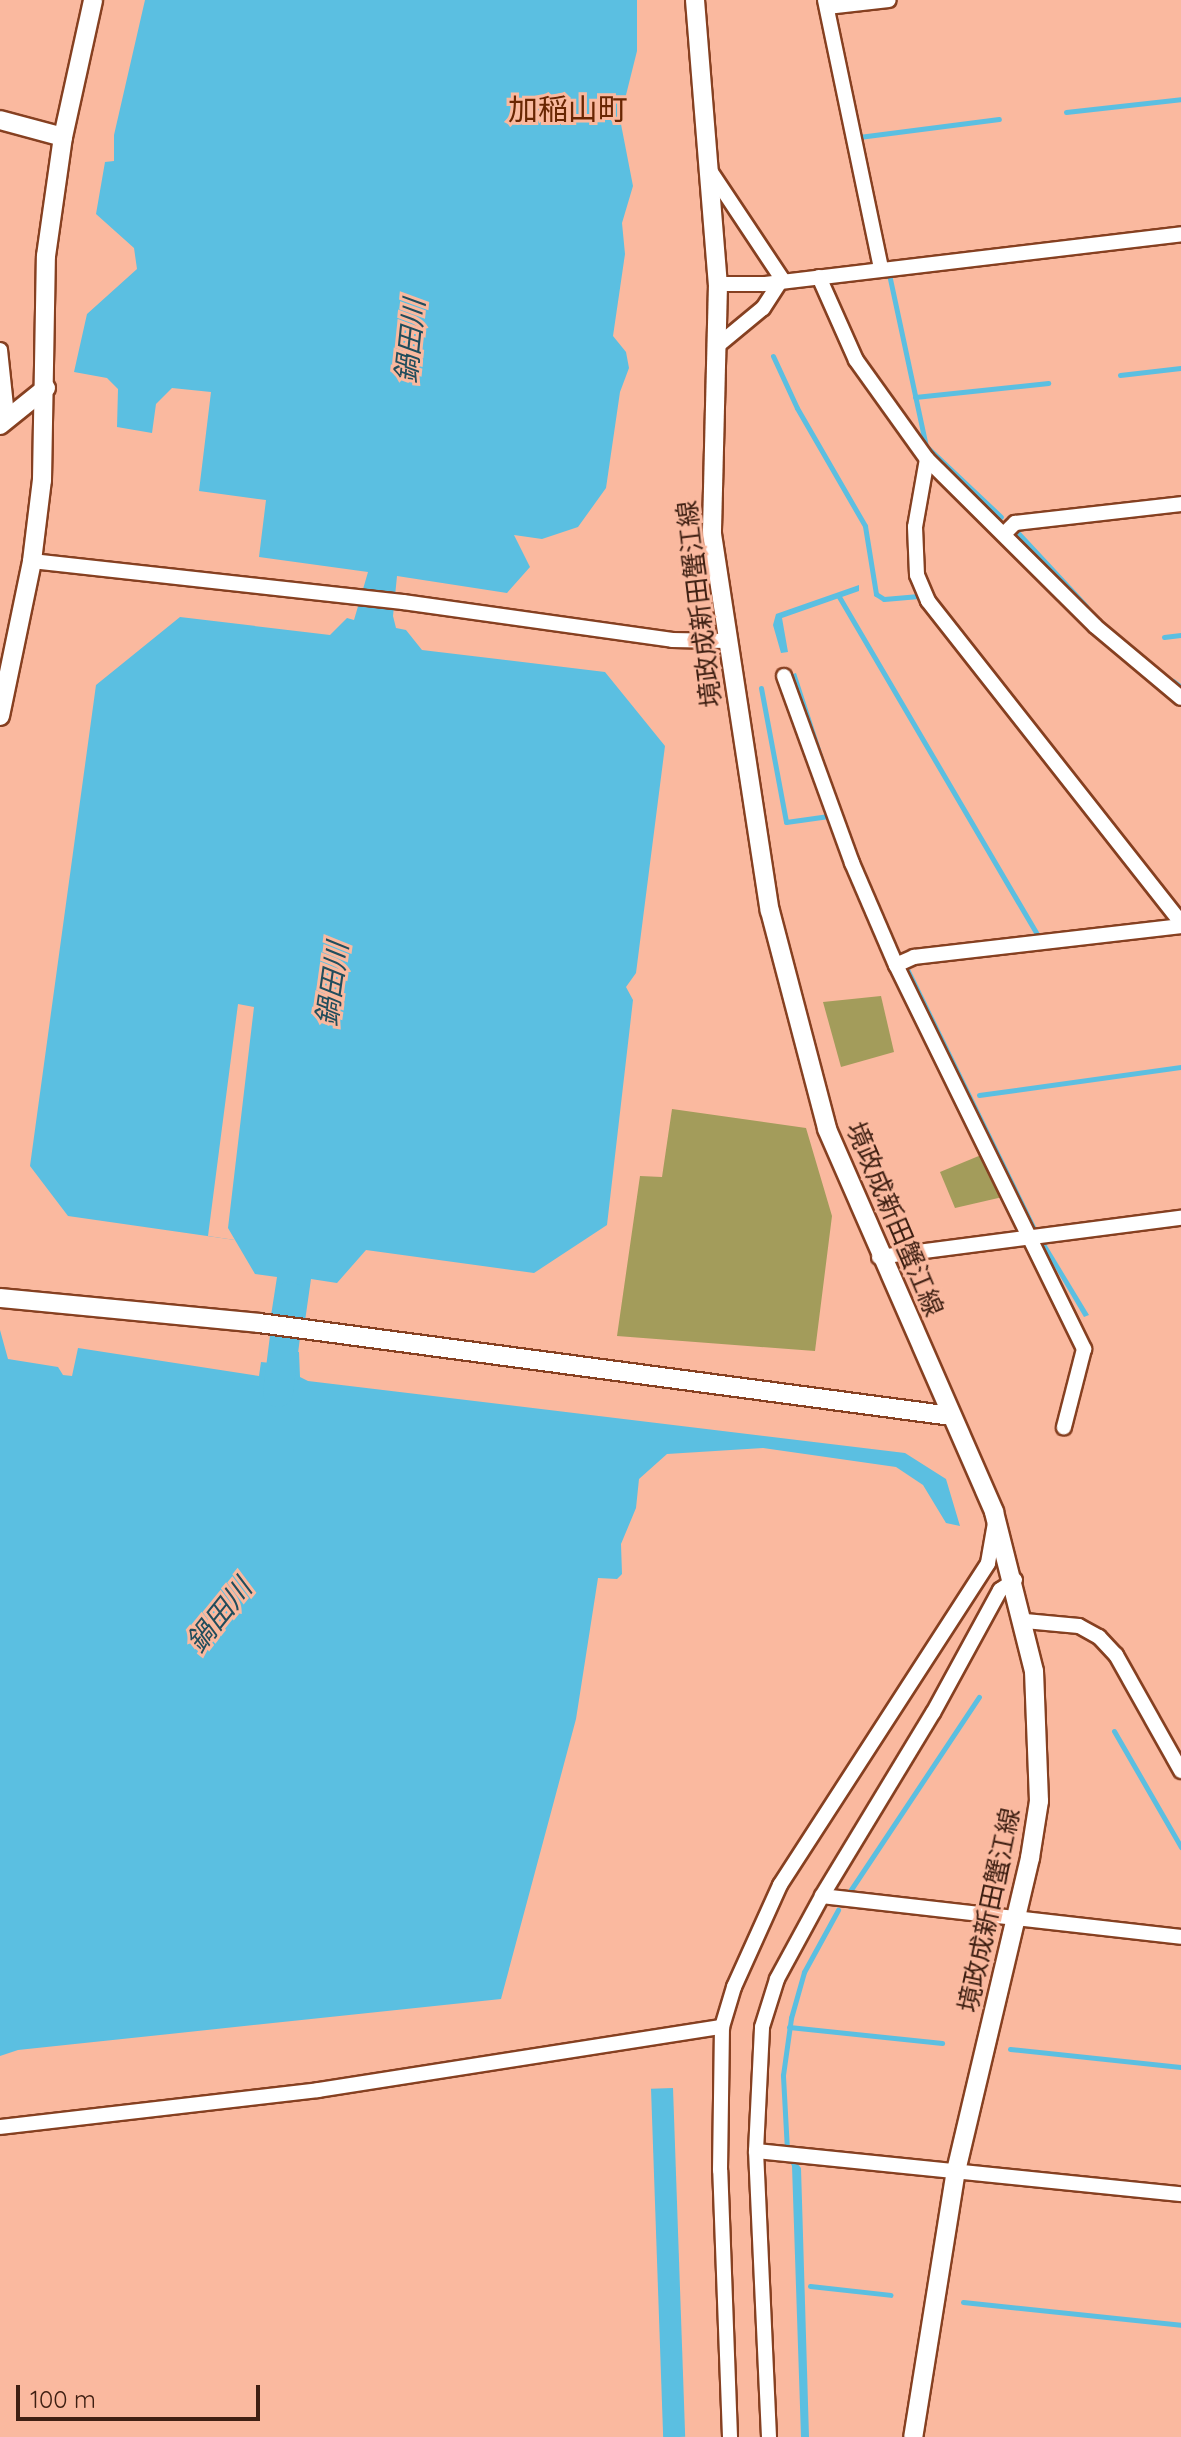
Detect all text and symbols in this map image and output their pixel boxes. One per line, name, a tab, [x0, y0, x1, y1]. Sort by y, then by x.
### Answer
district label: 加稲山町	[508, 91, 628, 127]
water label: 鍋田川	[389, 297, 431, 385]
street label: 境政成新田蟹江線	[671, 499, 727, 709]
water label: 鍋田川	[310, 940, 354, 1028]
street label: 境政成新田蟹江線	[840, 1117, 950, 1321]
water label: 鍋田川	[180, 1572, 258, 1658]
street label: 境政成新田蟹江線	[952, 1805, 1026, 2015]
scale bar	[20, 2369, 264, 2419]
text: 100 m	[30, 2384, 96, 2414]

